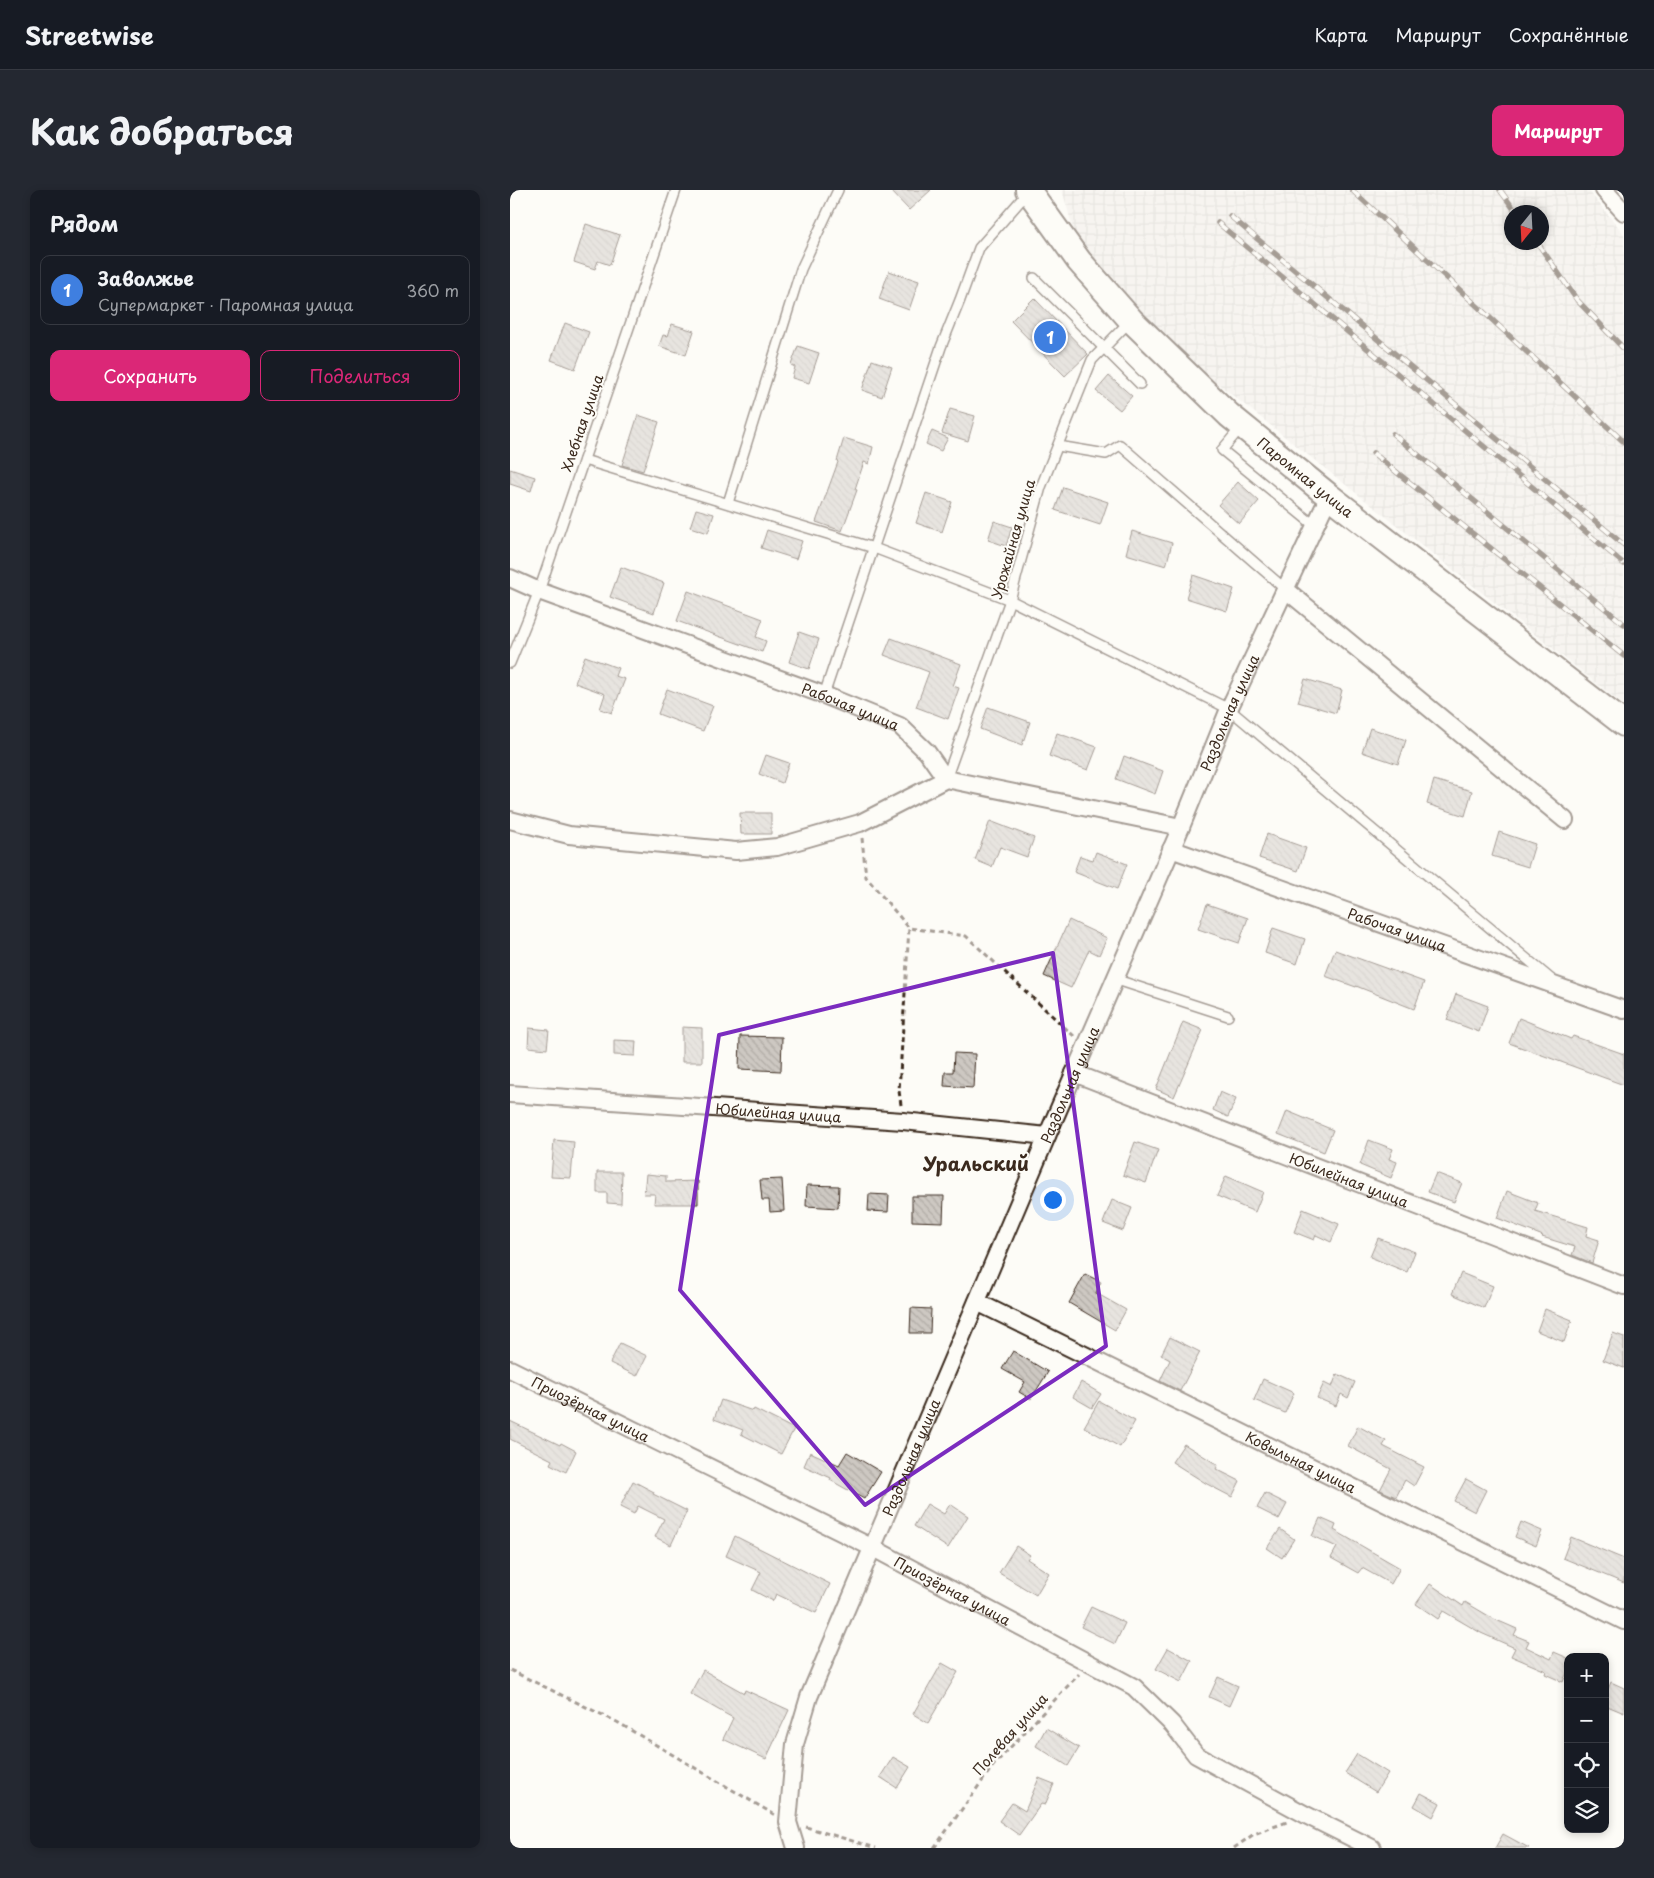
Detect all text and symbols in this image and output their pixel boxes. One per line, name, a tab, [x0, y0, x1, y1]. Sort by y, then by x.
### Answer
text: Streetwise	[25, 17, 154, 53]
text: Карта	[1315, 21, 1367, 48]
text: Маршрут	[1395, 21, 1481, 48]
text: Сохранённые	[1509, 21, 1629, 48]
text: Как добраться	[30, 104, 294, 157]
button: Маршрут	[1492, 105, 1624, 156]
north arrow	[1504, 205, 1549, 250]
text: Рядом	[50, 207, 118, 239]
text: Заволжье	[98, 264, 194, 292]
text: 1	[63, 278, 71, 302]
text: 360 m	[407, 278, 459, 302]
text: Супермаркет · Паромная улица	[98, 292, 353, 316]
pin: 1	[1034, 318, 1066, 356]
button: Сохранить	[50, 350, 250, 401]
button: Поделиться	[260, 350, 460, 401]
street label: Хлебная улица	[556, 371, 609, 474]
street label: Паромная улица	[1253, 432, 1358, 522]
street label: Урожайная улица	[986, 476, 1040, 601]
street label: Раздольная улица	[1194, 651, 1264, 774]
street label: Рабочая улица	[799, 677, 903, 735]
street label: Рабочая улица	[1345, 902, 1449, 957]
street label: Раздольная улица	[1035, 1023, 1104, 1146]
street label: Юбилейная улица	[715, 1098, 842, 1127]
street label: Юбилейная улица	[1287, 1147, 1412, 1212]
district label: Уральский	[922, 1149, 1029, 1177]
your location	[1040, 1187, 1066, 1213]
street label: Приозёрная улица	[528, 1371, 653, 1447]
street label: Раздольная улица	[877, 1395, 945, 1519]
street label: Ковыльная улица	[1242, 1425, 1360, 1498]
street label: Приозёрная улица	[891, 1551, 1015, 1630]
map controls	[1564, 1653, 1609, 1833]
button: +	[1564, 1653, 1609, 1698]
street label: Полевая улица	[968, 1688, 1053, 1780]
button: −	[1564, 1698, 1609, 1743]
button: locate	[1564, 1743, 1609, 1788]
button: layers	[1564, 1788, 1609, 1833]

